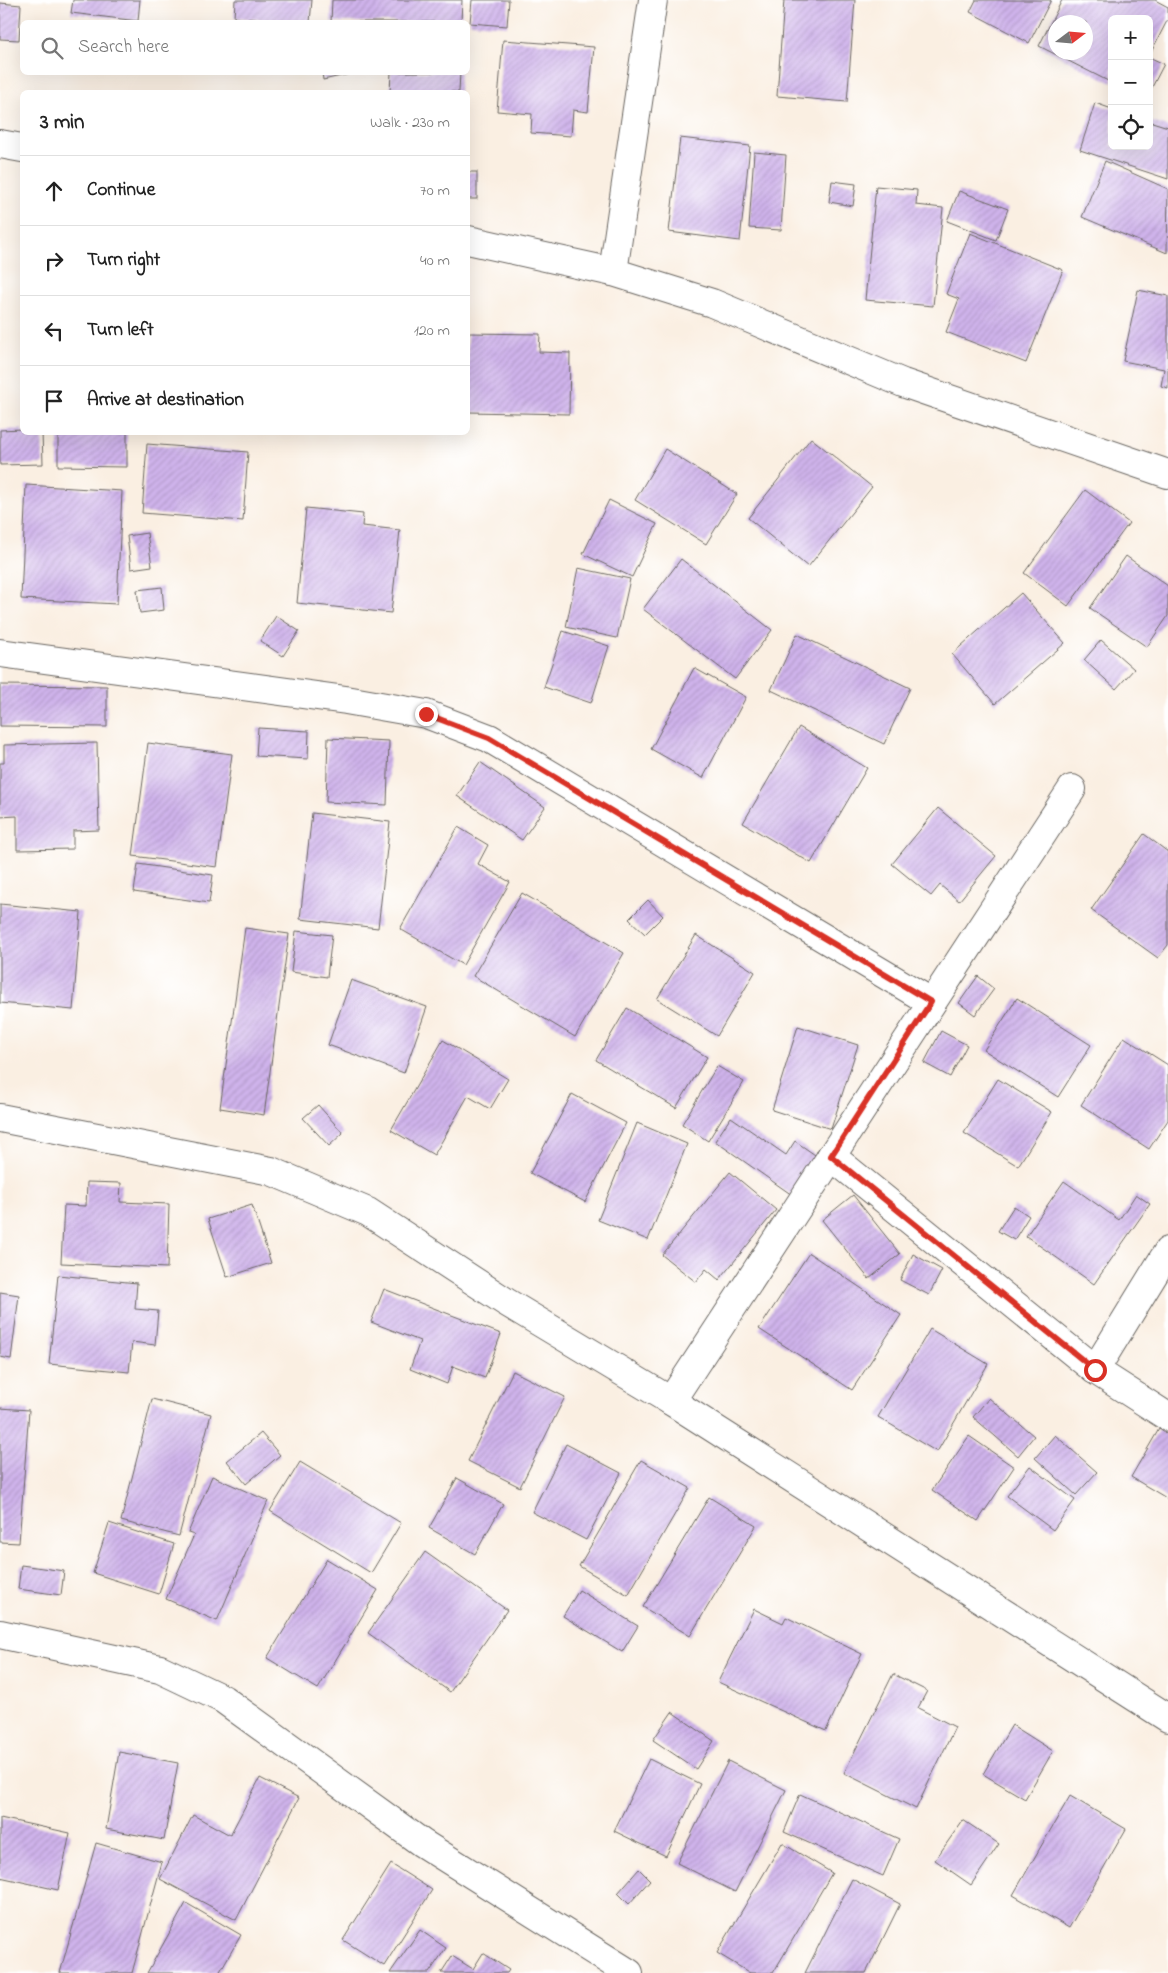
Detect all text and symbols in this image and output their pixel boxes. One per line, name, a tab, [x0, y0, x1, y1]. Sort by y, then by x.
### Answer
north arrow	[1048, 15, 1093, 60]
map controls	[1108, 15, 1153, 150]
button: +	[1108, 15, 1153, 60]
search box	[20, 20, 470, 75]
icon: search	[38, 34, 66, 62]
text: Search here	[78, 34, 169, 61]
button: −	[1108, 60, 1153, 105]
button: locate	[1108, 105, 1153, 150]
text: 3 min	[40, 108, 84, 138]
text: Walk · 230 m	[370, 111, 450, 135]
icon: ahead	[40, 177, 68, 205]
text: Continue	[87, 177, 155, 204]
text: 70 m	[420, 179, 450, 203]
icon: right	[40, 247, 68, 275]
text: Turn right	[87, 247, 160, 274]
text: 40 m	[420, 249, 450, 273]
icon: left	[40, 317, 68, 345]
text: Turn left	[87, 317, 154, 344]
text: 120 m	[414, 319, 450, 343]
icon: arrive	[40, 387, 68, 415]
text: Arrive at destination	[87, 387, 244, 414]
route end	[415, 703, 438, 726]
route start	[1084, 1359, 1107, 1382]

